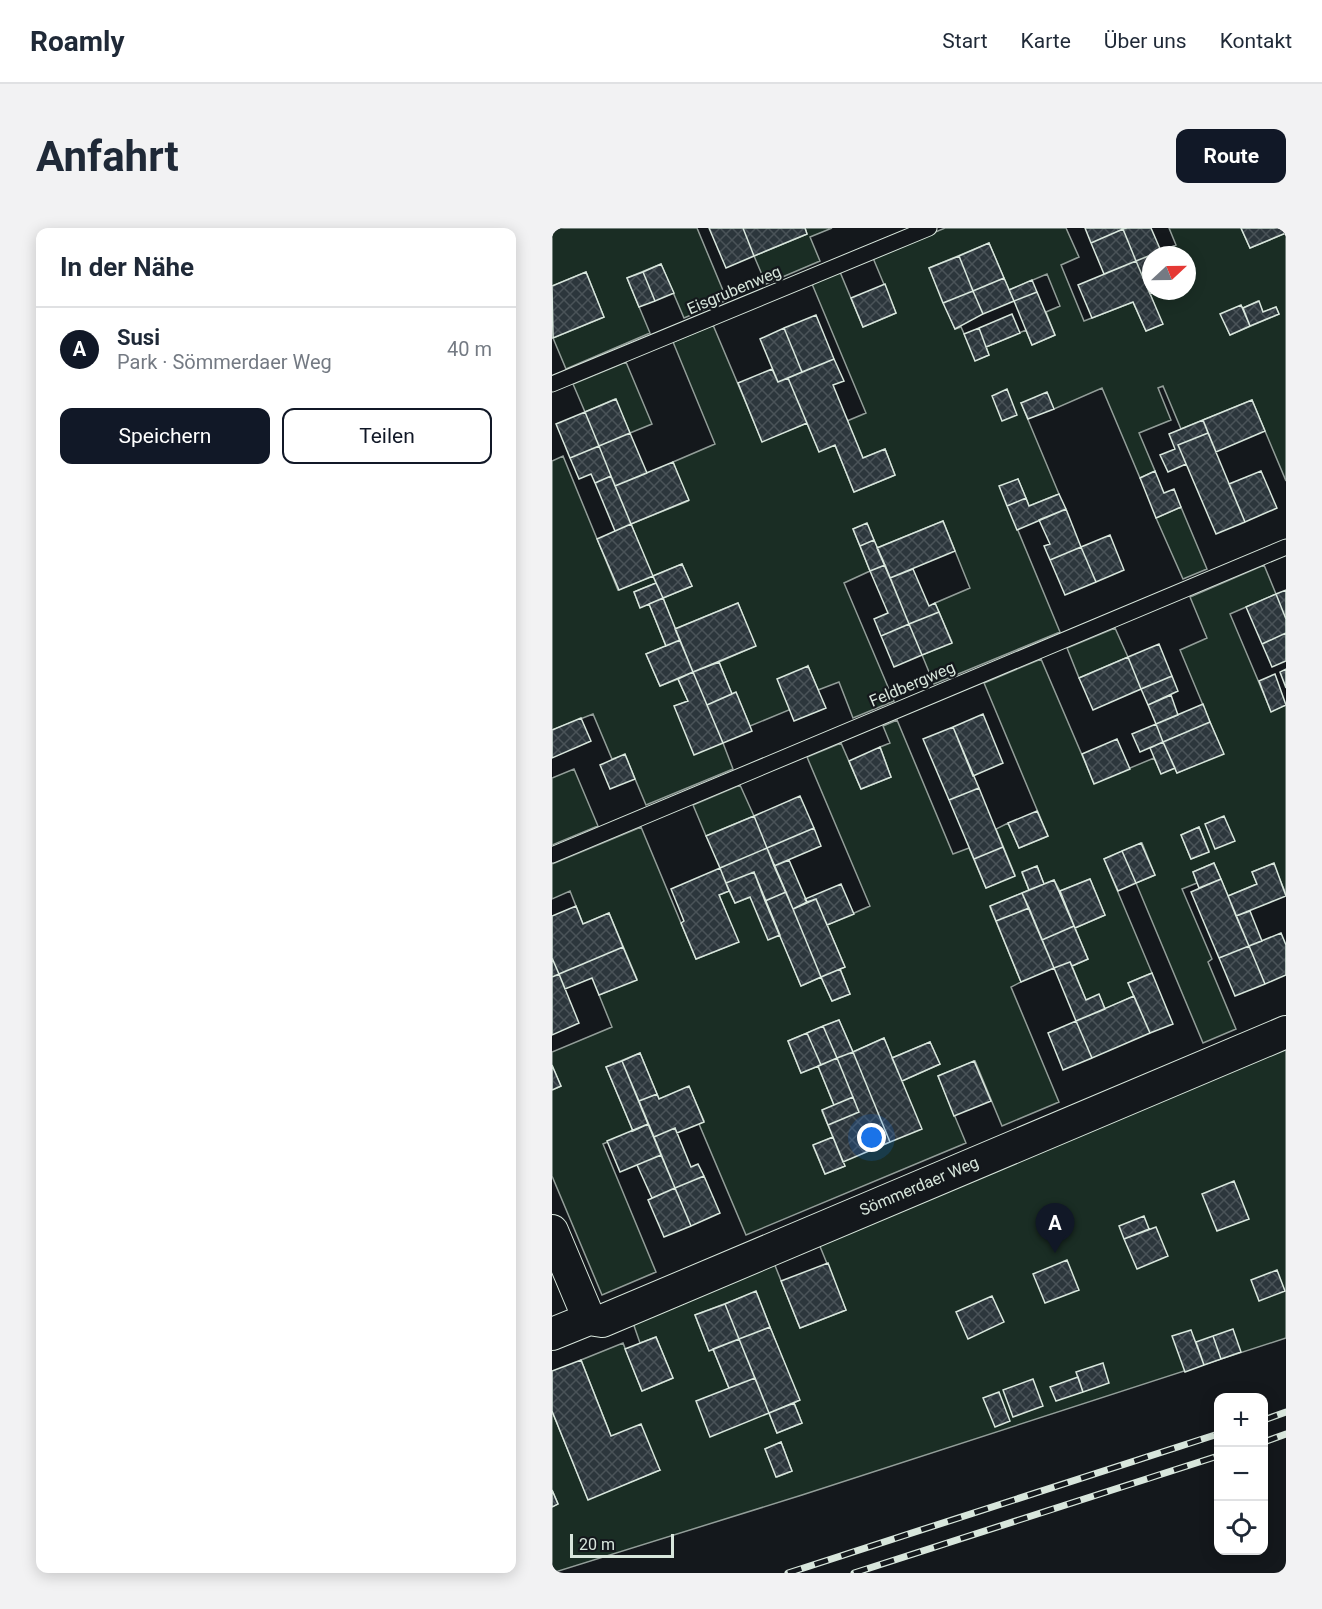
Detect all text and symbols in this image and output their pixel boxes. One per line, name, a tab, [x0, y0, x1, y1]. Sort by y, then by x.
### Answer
text: Roamly	[30, 25, 125, 58]
text: Start	[942, 29, 988, 53]
text: Karte	[1021, 29, 1071, 53]
text: Über uns	[1104, 29, 1187, 53]
text: Kontakt	[1220, 29, 1292, 53]
button: Route	[1176, 129, 1286, 183]
text: Anfahrt	[36, 132, 179, 181]
north arrow	[1142, 246, 1196, 300]
text: In der Nähe	[60, 252, 194, 282]
street label: Eisgrubenweg	[684, 262, 784, 318]
text: Susi	[117, 325, 160, 350]
text: A	[73, 337, 86, 361]
text: 40 m	[447, 337, 492, 361]
text: Park · Sömmerdaer Weg	[117, 350, 332, 374]
button: Speichern	[60, 408, 270, 464]
button: Teilen	[282, 408, 492, 464]
street label: Feldbergweg	[866, 657, 958, 711]
your location	[857, 1123, 886, 1152]
street label: Sömmerdaer Weg	[857, 1152, 981, 1220]
pin: A	[1036, 1204, 1074, 1253]
map controls	[1214, 1393, 1268, 1555]
button: +	[1214, 1393, 1268, 1447]
button: −	[1214, 1447, 1268, 1501]
button: locate	[1214, 1501, 1268, 1555]
scale bar	[570, 1531, 674, 1558]
text: 20 m	[579, 1535, 615, 1554]

